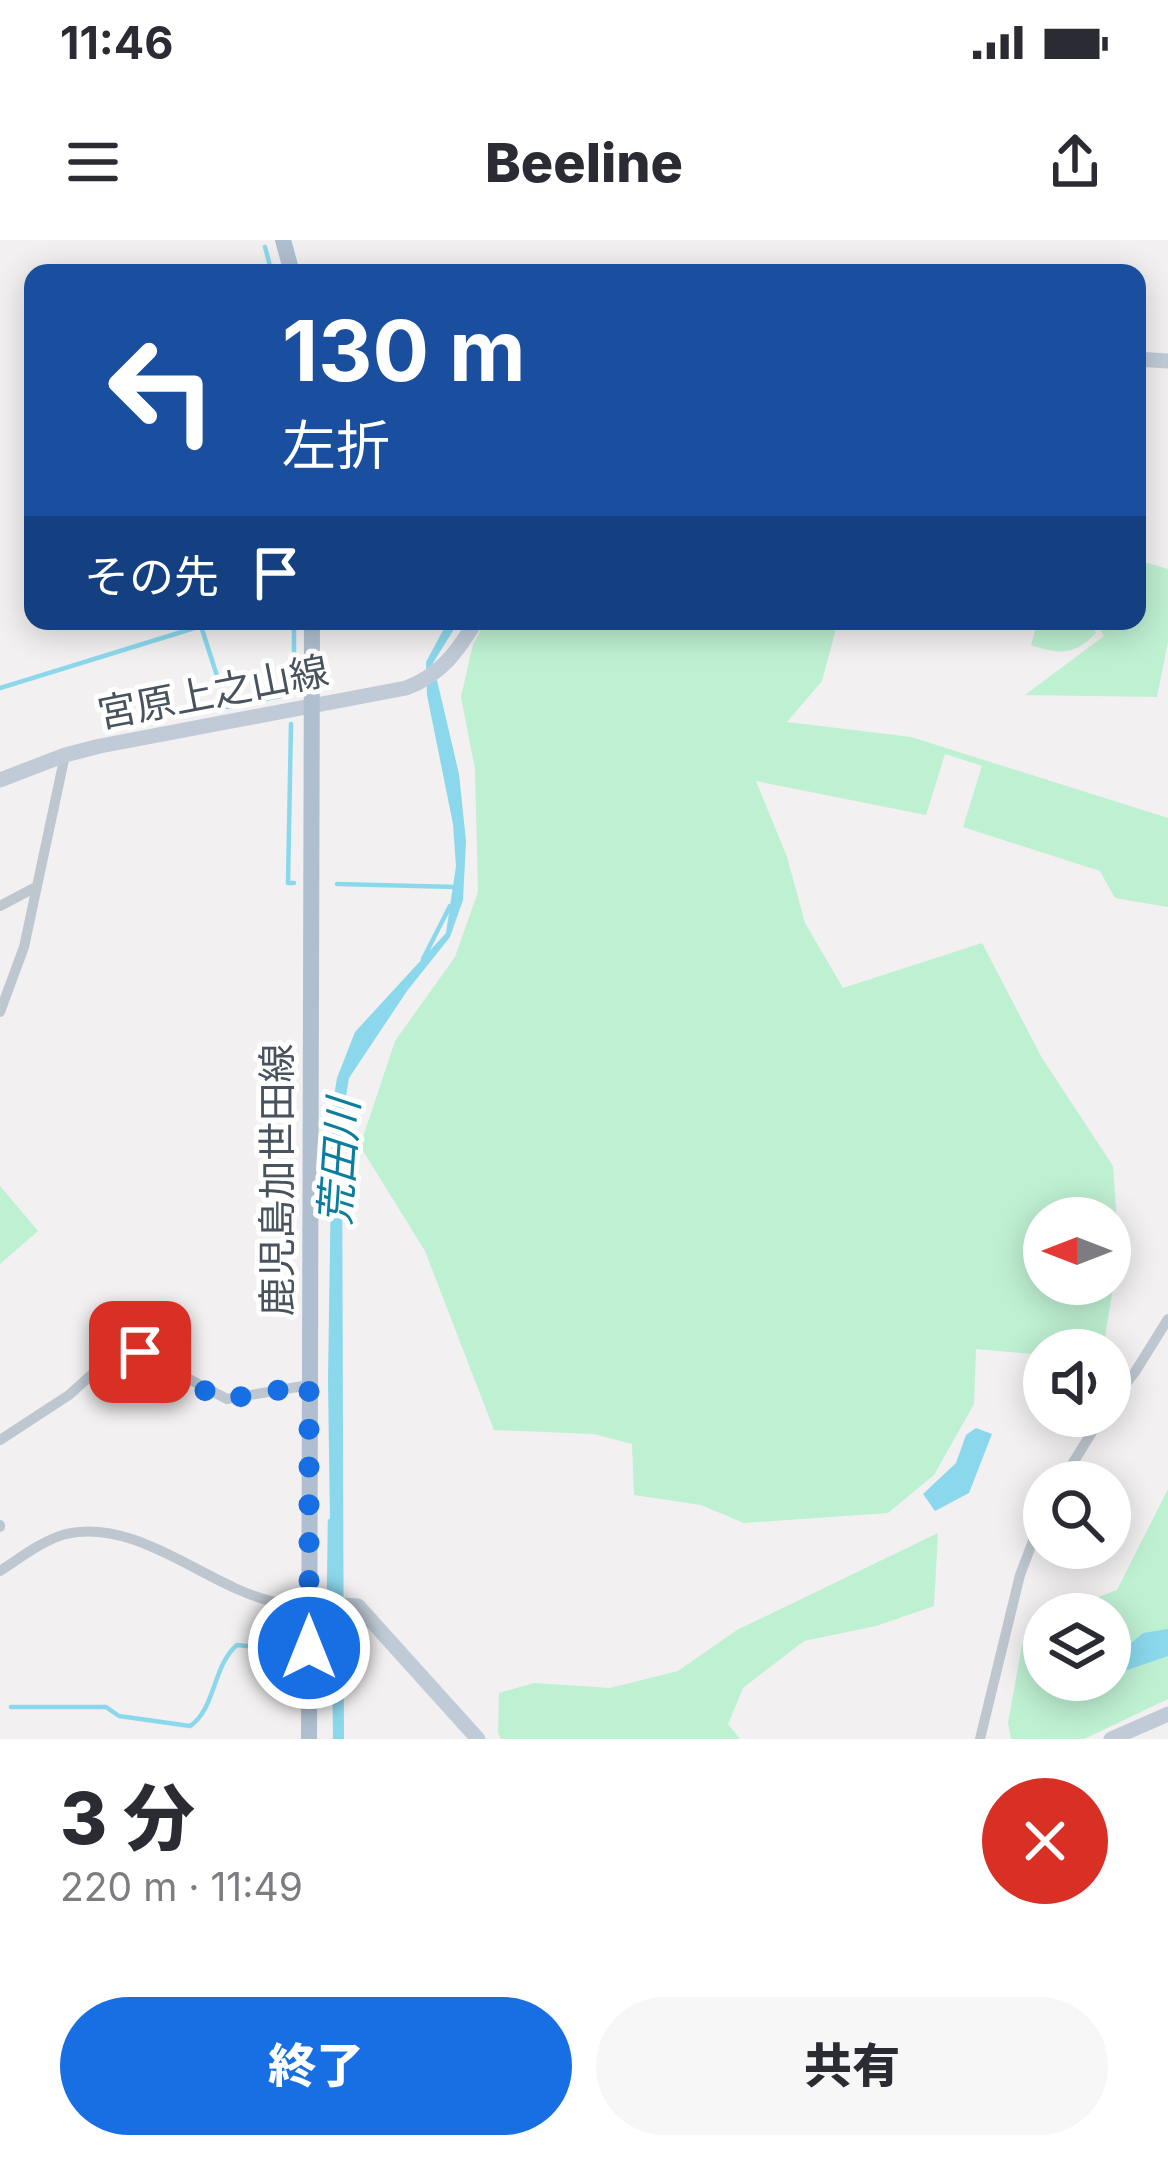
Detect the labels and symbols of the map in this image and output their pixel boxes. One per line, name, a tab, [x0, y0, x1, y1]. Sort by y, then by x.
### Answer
street label: 宮原上之山線	[94, 646, 332, 737]
street label: 鹿児島加世田線	[253, 1043, 300, 1317]
water label: 荒田川	[309, 1093, 369, 1227]
north arrow	[1023, 1197, 1131, 1305]
pin	[89, 1301, 191, 1403]
position arrow	[246, 1585, 372, 1711]

